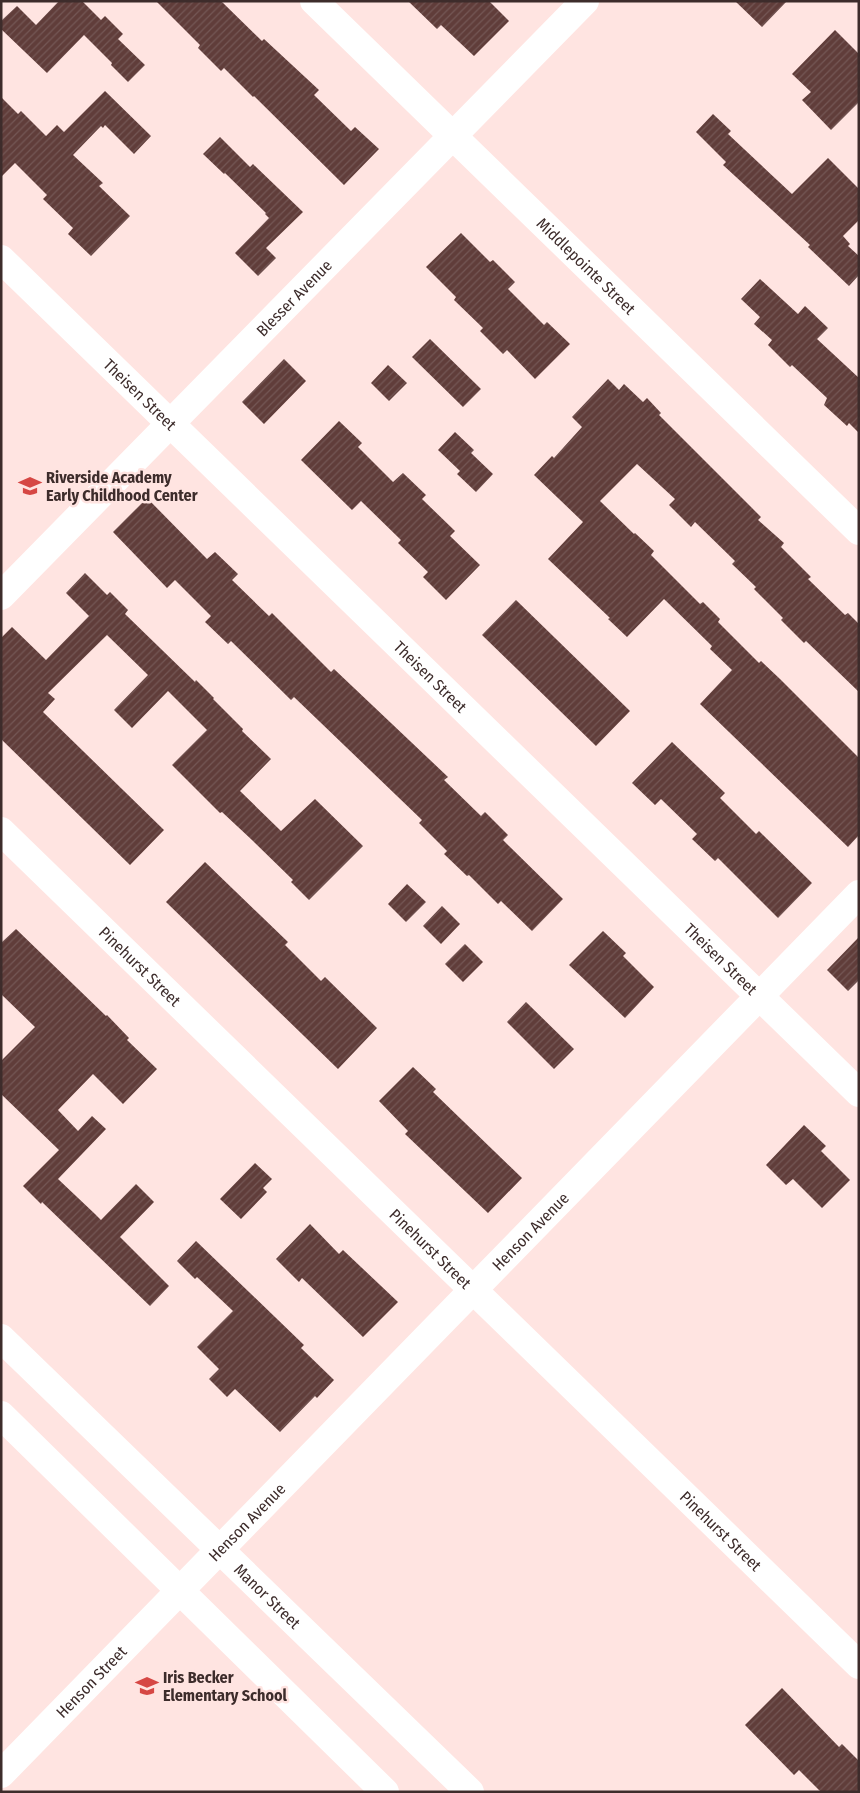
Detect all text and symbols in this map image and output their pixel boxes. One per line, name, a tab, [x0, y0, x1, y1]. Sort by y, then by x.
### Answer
street label: Middlepointe Street	[533, 214, 640, 319]
street label: Blesser Avenue	[252, 255, 336, 340]
street label: Theisen Street	[100, 355, 181, 434]
place label: Riverside Academy Early Childhood Center	[46, 468, 198, 505]
school or university icon: Riverside Academy Early Childhood Center	[17, 473, 43, 499]
street label: Theisen Street	[390, 637, 471, 717]
street label: Theisen Street	[681, 919, 762, 999]
street label: Pinehurst Street	[95, 922, 185, 1011]
street label: Henson Avenue	[488, 1188, 572, 1274]
street label: Pinehurst Street	[386, 1205, 476, 1293]
street label: Henson Avenue	[204, 1479, 289, 1565]
street label: Pinehurst Street	[676, 1487, 766, 1575]
street label: Manor Street	[230, 1560, 305, 1633]
street label: Henson Street	[52, 1641, 131, 1722]
place label: Iris Becker Elementary School	[163, 1668, 288, 1705]
school or university icon: Iris Becker Elementary School	[134, 1673, 160, 1699]

